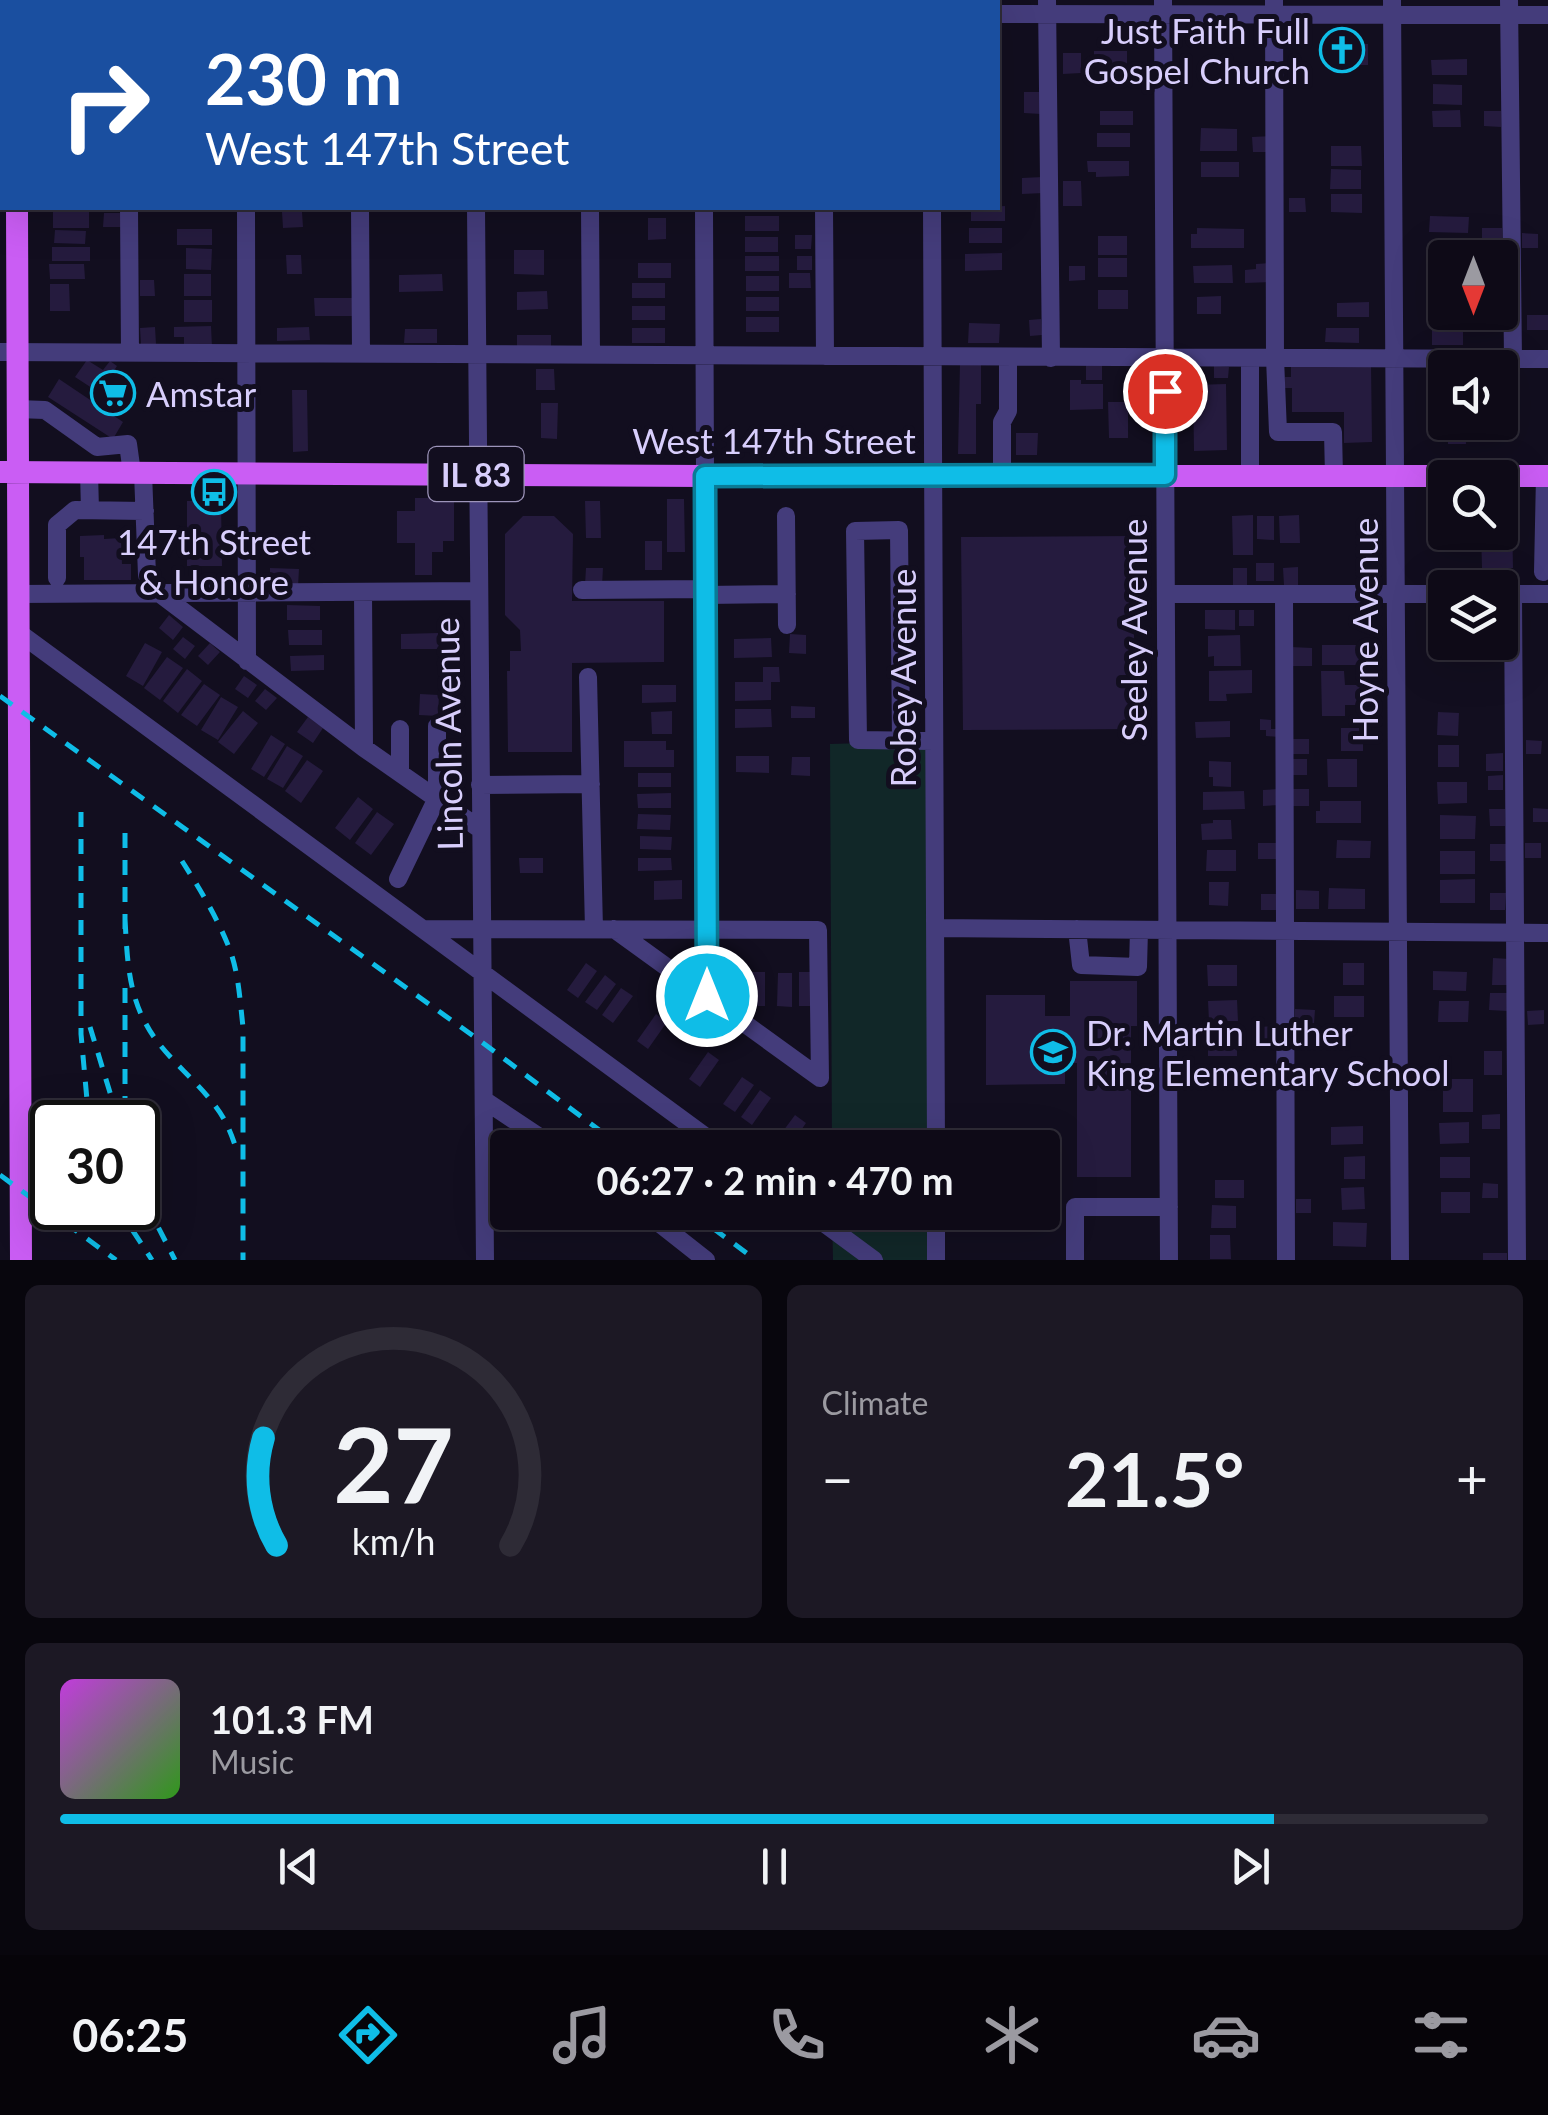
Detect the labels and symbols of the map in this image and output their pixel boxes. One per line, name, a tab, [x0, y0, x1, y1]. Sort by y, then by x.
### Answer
place label: Just Faith Full Gospel Church	[1084, 9, 1310, 91]
church icon: Just Faith Full Gospel Church	[1319, 27, 1365, 73]
north arrow	[1428, 240, 1518, 330]
pin	[1123, 349, 1208, 434]
supermarket icon: Amstar	[90, 370, 136, 416]
place label: Amstar	[146, 372, 257, 414]
street label: West 147th Street	[632, 419, 916, 461]
road number: IL 83	[428, 447, 524, 501]
bus stop icon: 147th Street & Honore	[191, 469, 237, 515]
street label: Hoyne Avenue	[1343, 517, 1385, 743]
street label: Seeley Avenue	[1112, 519, 1154, 741]
place label: 147th Street & Honore	[117, 520, 311, 602]
street label: Robey Avenue	[881, 568, 923, 788]
street label: Lincoln Avenue	[424, 617, 470, 851]
position arrow	[655, 944, 759, 1048]
place label: Dr. Martin Luther King Elementary School	[1086, 1011, 1450, 1093]
school or university icon: Dr. Martin Luther King Elementary School	[1030, 1029, 1076, 1075]
speed limit sign: 30	[30, 1100, 160, 1230]

